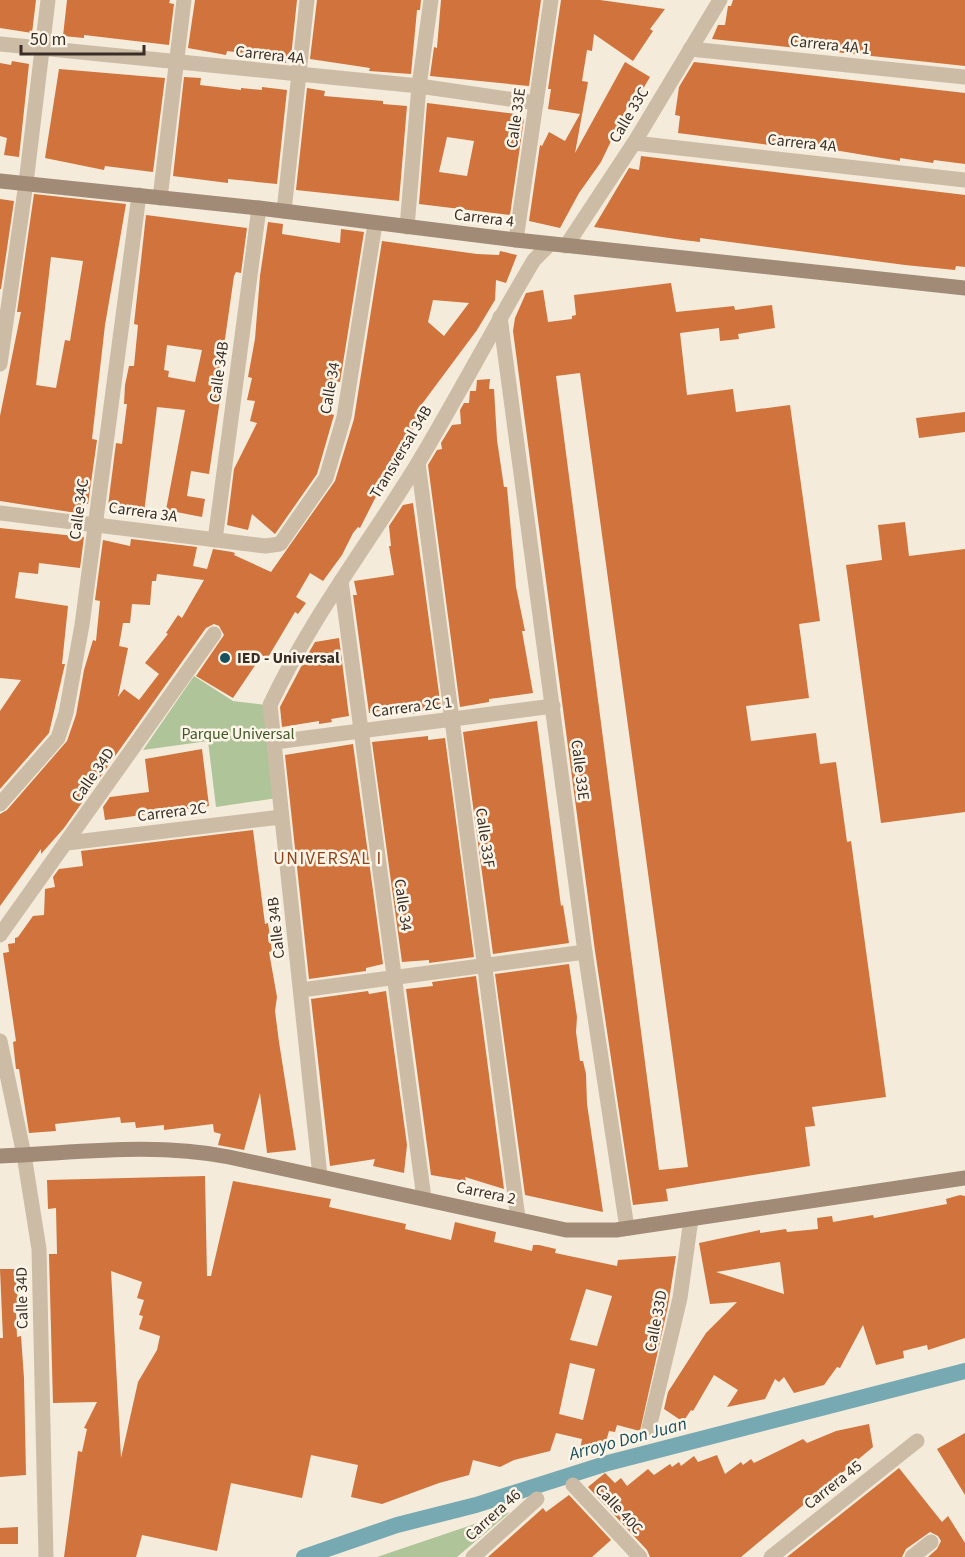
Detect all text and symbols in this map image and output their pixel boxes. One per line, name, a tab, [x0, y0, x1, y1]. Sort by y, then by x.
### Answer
scale bar	[21, 18, 144, 56]
text: 50 m	[30, 27, 66, 52]
street label: Carrera 4A 1	[789, 30, 871, 60]
street label: Carrera 4A	[234, 40, 306, 70]
street label: Calle 33C	[604, 83, 654, 147]
street label: Calle 33E	[501, 86, 531, 150]
street label: Carrera 4A	[766, 128, 838, 158]
street label: Carrera 4	[453, 203, 515, 233]
street label: Calle 34B	[204, 340, 234, 404]
street label: Calle 34	[315, 360, 345, 416]
street label: Transversal 34B	[365, 401, 437, 503]
street label: Calle 34C	[64, 477, 94, 541]
street label: Carrera 3A	[107, 496, 179, 528]
place label: IED - Universal	[237, 647, 340, 669]
marker: IED - Universal	[218, 651, 232, 665]
street label: Carrera 2C 1	[371, 691, 453, 723]
park label: Parque Universal	[181, 723, 295, 745]
street label: Calle 33E	[565, 738, 595, 802]
street label: Calle 34D	[66, 743, 120, 807]
street label: Carrera 2C	[136, 797, 208, 827]
street label: Calle 33F	[470, 807, 500, 869]
district label: UNIVERSAL I	[273, 846, 383, 871]
street label: Calle 34	[388, 878, 418, 933]
street label: Calle 34B	[262, 896, 290, 960]
street label: Carrera 2	[454, 1176, 518, 1210]
street label: Calle 34D	[10, 1267, 34, 1329]
street label: Calle 33D	[639, 1288, 673, 1354]
water label: Arroyo Don Juan	[565, 1411, 690, 1467]
street label: Carrera 45	[799, 1455, 867, 1515]
street label: Calle 40C	[590, 1479, 648, 1539]
street label: Carrera 46	[460, 1484, 526, 1546]

